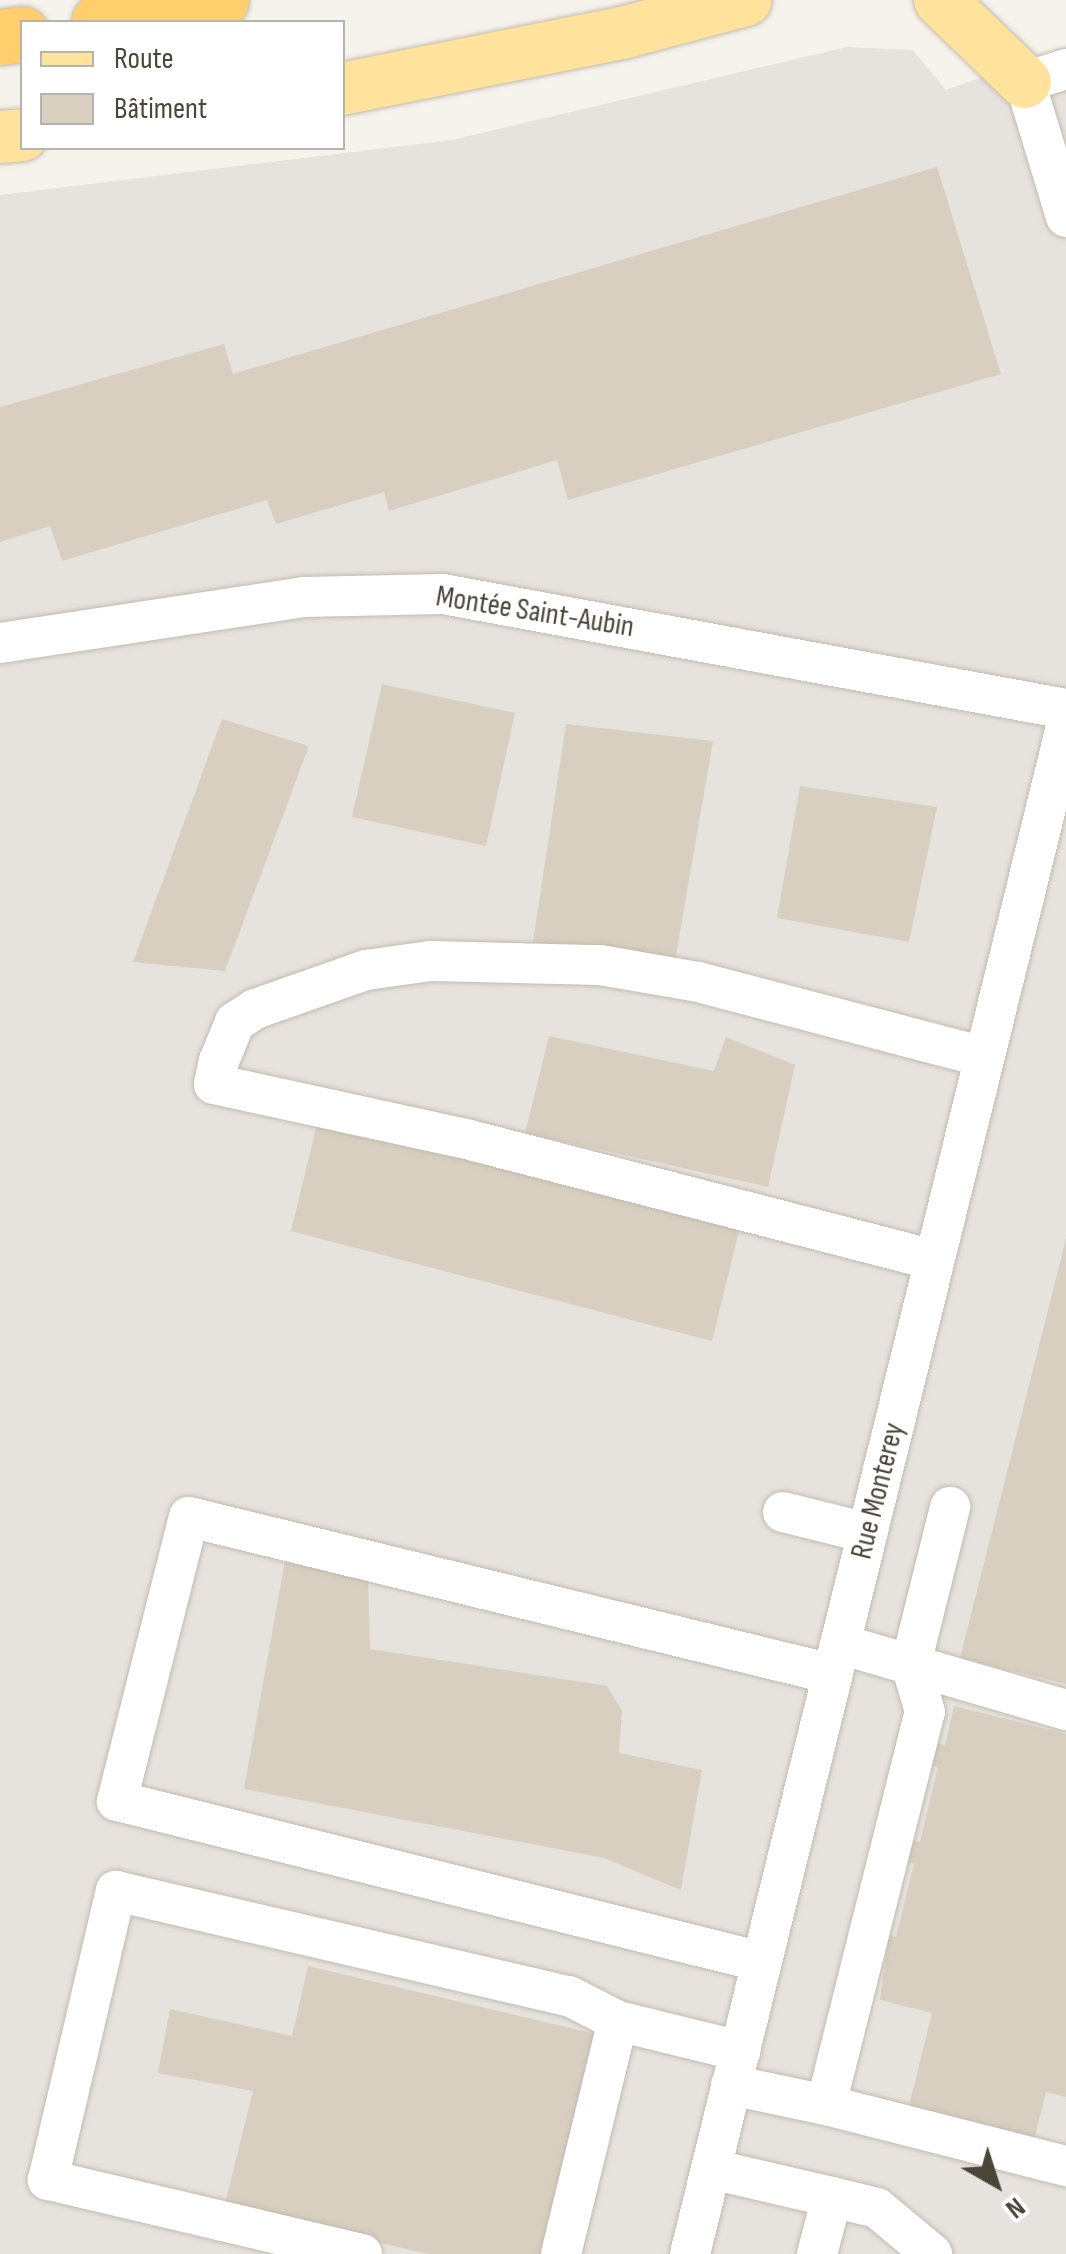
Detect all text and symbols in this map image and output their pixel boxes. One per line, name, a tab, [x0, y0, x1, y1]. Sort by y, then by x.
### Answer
legend	[20, 20, 345, 150]
text: Route	[114, 41, 173, 77]
text: Bâtiment	[114, 91, 207, 127]
street label: Montée Saint-Aubin	[433, 579, 637, 645]
street label: Rue Monterey	[844, 1419, 912, 1563]
north arrow	[946, 2134, 1046, 2234]
text: N	[999, 2190, 1031, 2225]

